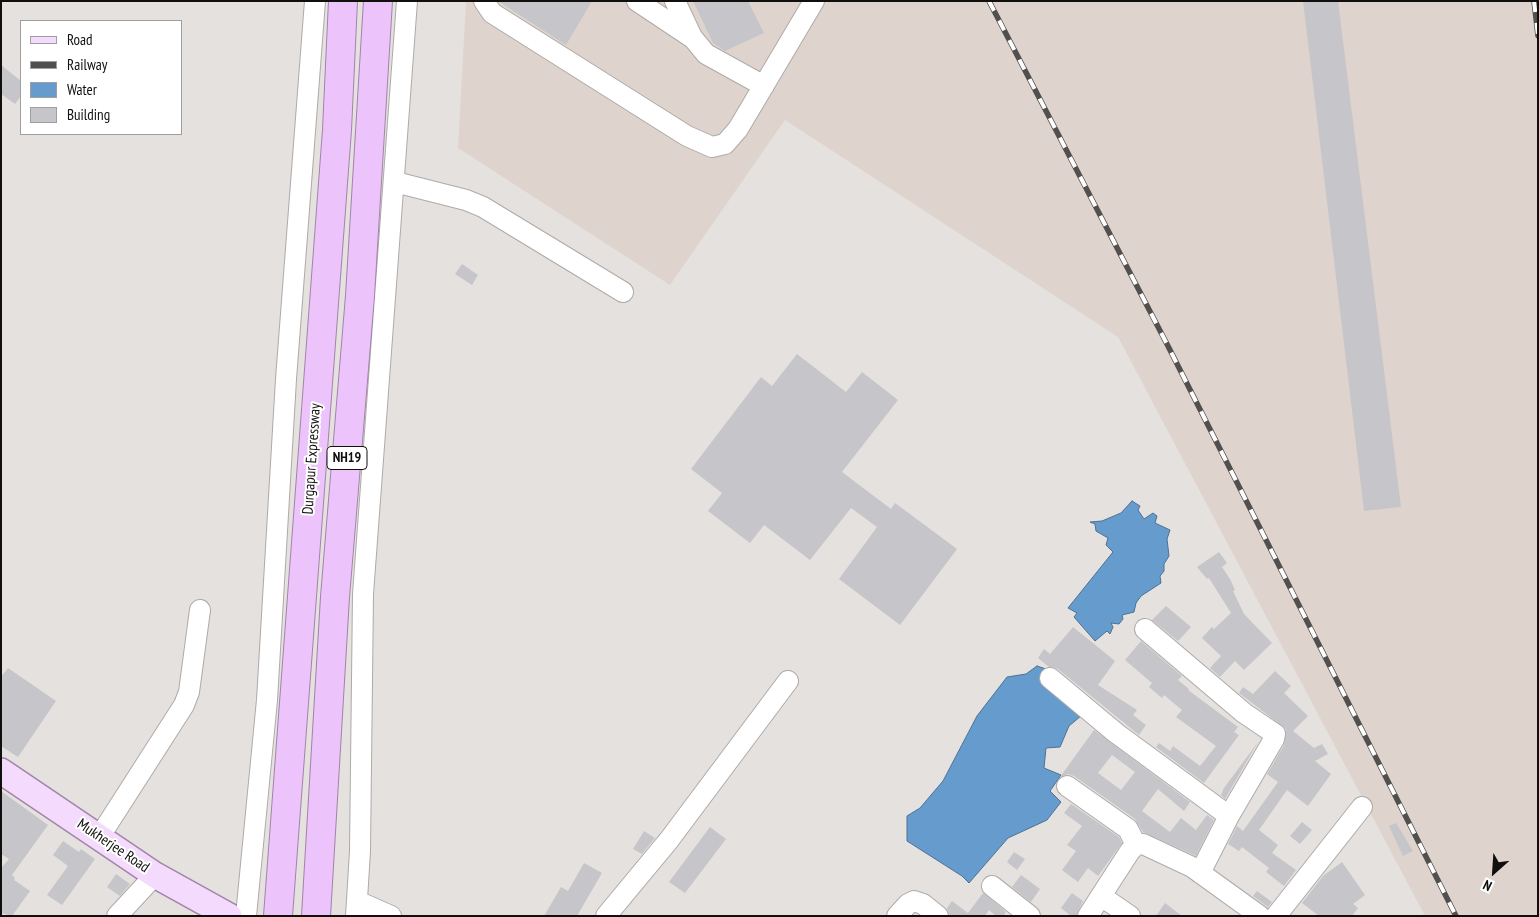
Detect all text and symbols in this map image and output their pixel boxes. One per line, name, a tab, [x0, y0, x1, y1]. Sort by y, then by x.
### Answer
legend	[20, 20, 182, 135]
text: Road	[67, 30, 93, 49]
text: Railway	[67, 55, 107, 74]
text: Water	[67, 80, 97, 99]
text: Building	[67, 105, 110, 124]
street label: Durgapur Expressway	[299, 403, 325, 515]
road number: NH19	[327, 446, 367, 469]
street label: Mukherjee Road	[74, 815, 152, 877]
north arrow	[1469, 847, 1519, 897]
text: N	[1480, 876, 1495, 895]

